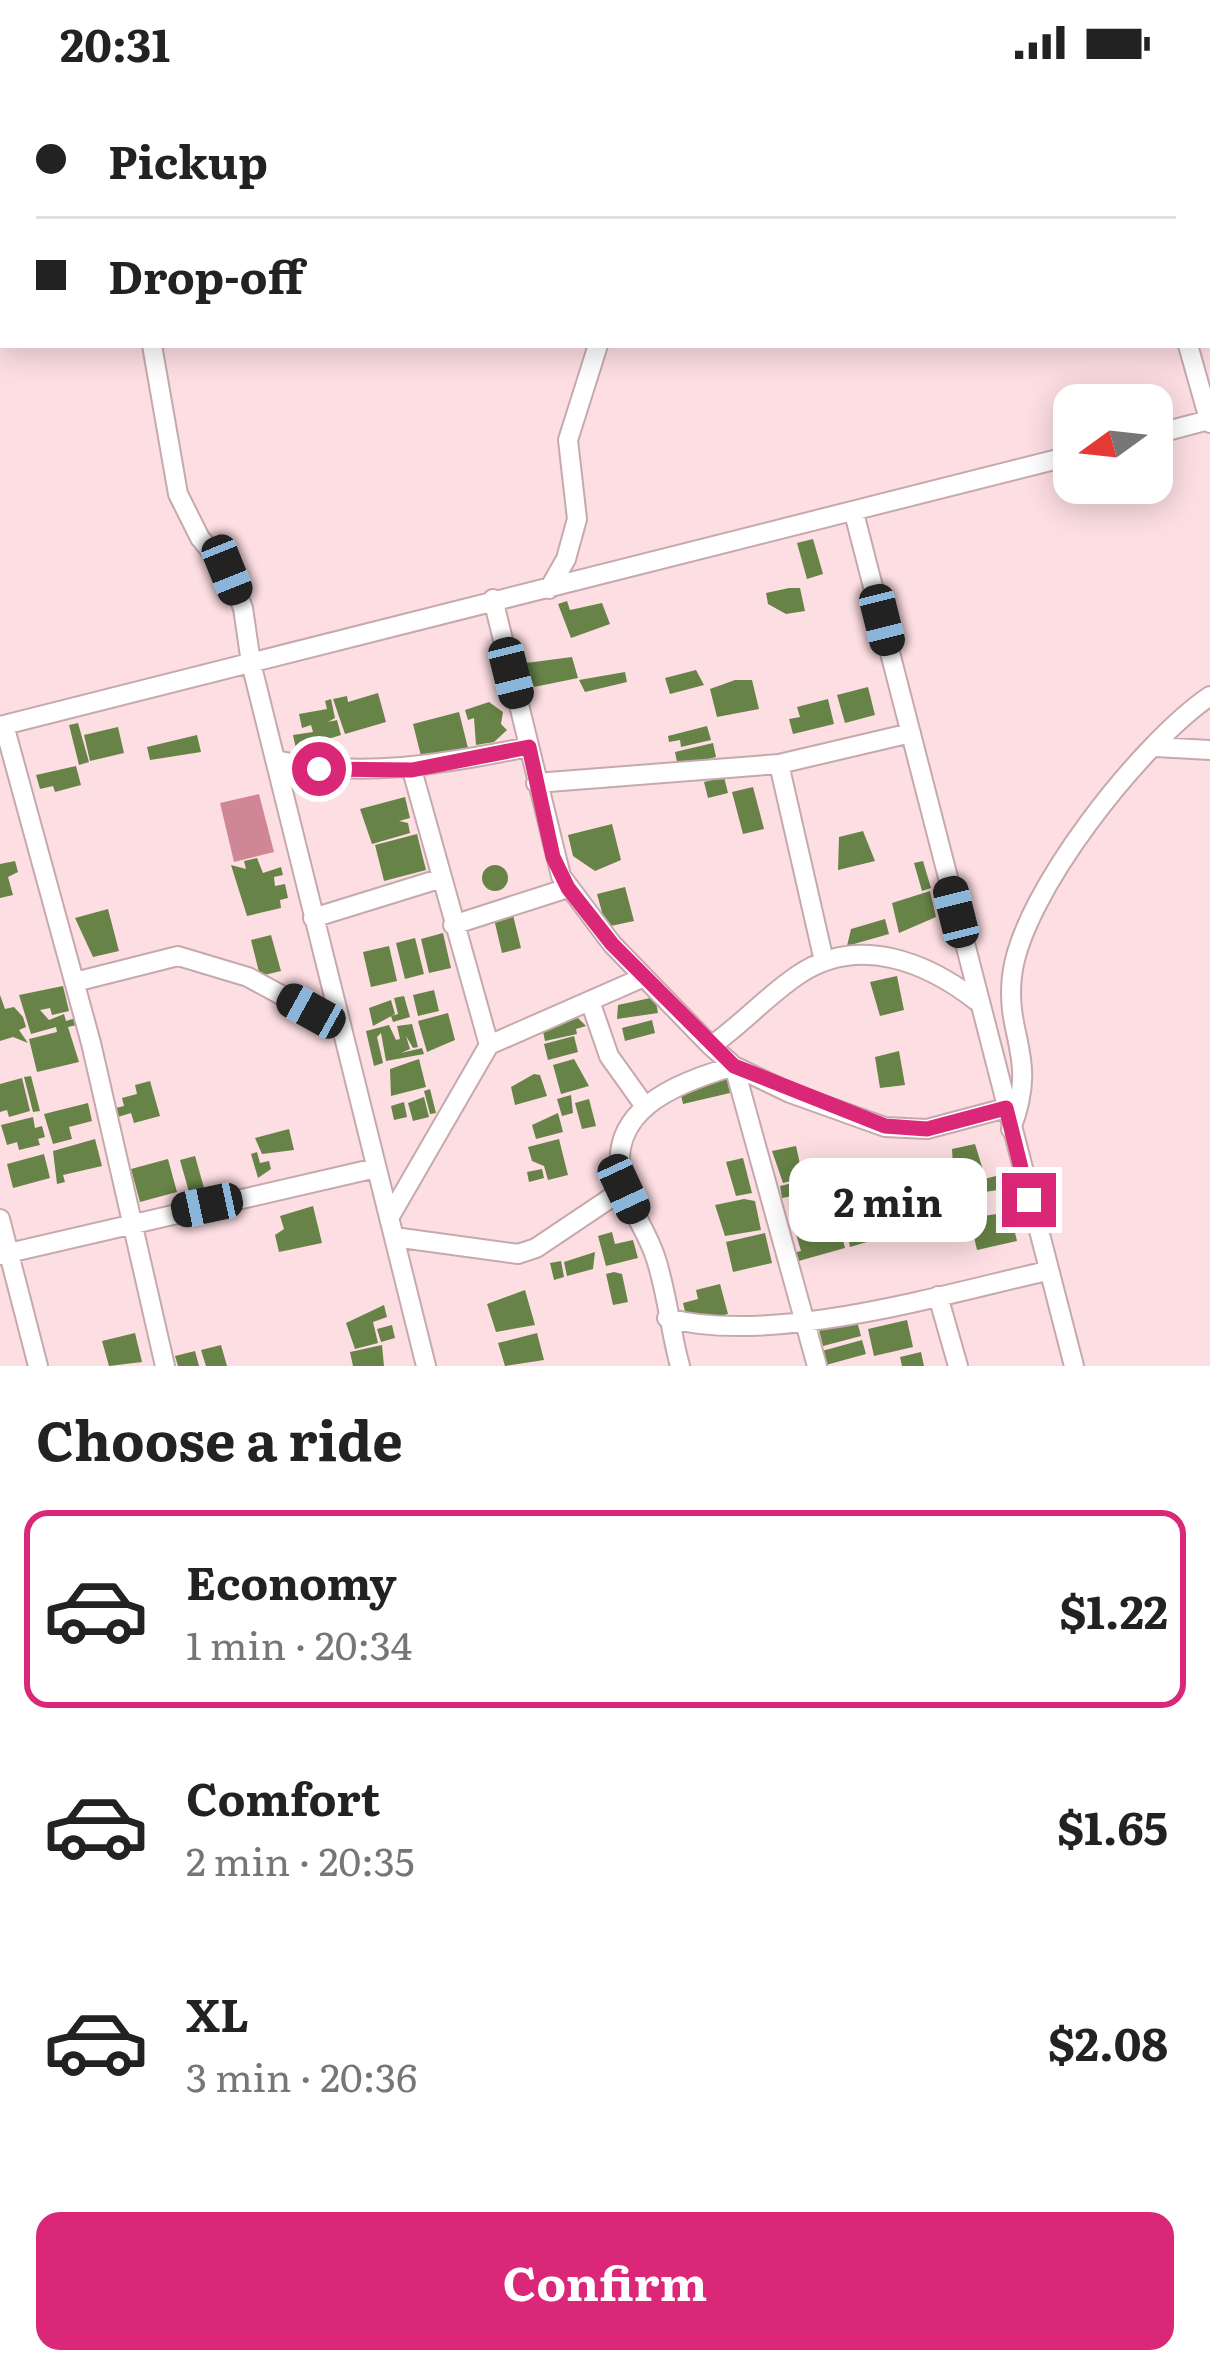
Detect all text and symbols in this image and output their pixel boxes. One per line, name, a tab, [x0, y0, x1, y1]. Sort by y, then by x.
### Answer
text: 20:31	[60, 9, 170, 76]
text: Pickup	[108, 126, 268, 193]
text: Drop-off	[108, 241, 304, 308]
north arrow	[1053, 384, 1173, 504]
map controls	[1053, 384, 1173, 504]
car	[197, 530, 257, 610]
car	[856, 581, 908, 659]
car	[485, 634, 537, 712]
route start	[292, 742, 346, 796]
car	[930, 873, 982, 951]
car	[271, 978, 351, 1044]
car	[592, 1149, 656, 1229]
callout: 2 min	[789, 1158, 987, 1242]
text: 2 min	[834, 1171, 942, 1229]
route end	[1002, 1173, 1056, 1227]
car	[168, 1180, 246, 1230]
text: Choose a ride	[36, 1397, 403, 1478]
text: Economy	[186, 1547, 397, 1614]
icon: car	[42, 1555, 150, 1663]
text: $1.22	[1059, 1576, 1168, 1643]
text: 1 min · 20:34	[186, 1614, 412, 1672]
text: Comfort	[186, 1763, 380, 1830]
icon: car	[42, 1771, 150, 1879]
text: $1.65	[1057, 1792, 1168, 1859]
text: 2 min · 20:35	[186, 1830, 414, 1888]
text: XL	[186, 1979, 249, 2046]
icon: car	[42, 1987, 150, 2095]
text: $2.08	[1048, 2008, 1168, 2075]
text: 3 min · 20:36	[186, 2046, 417, 2104]
button: Confirm	[36, 2212, 1174, 2350]

